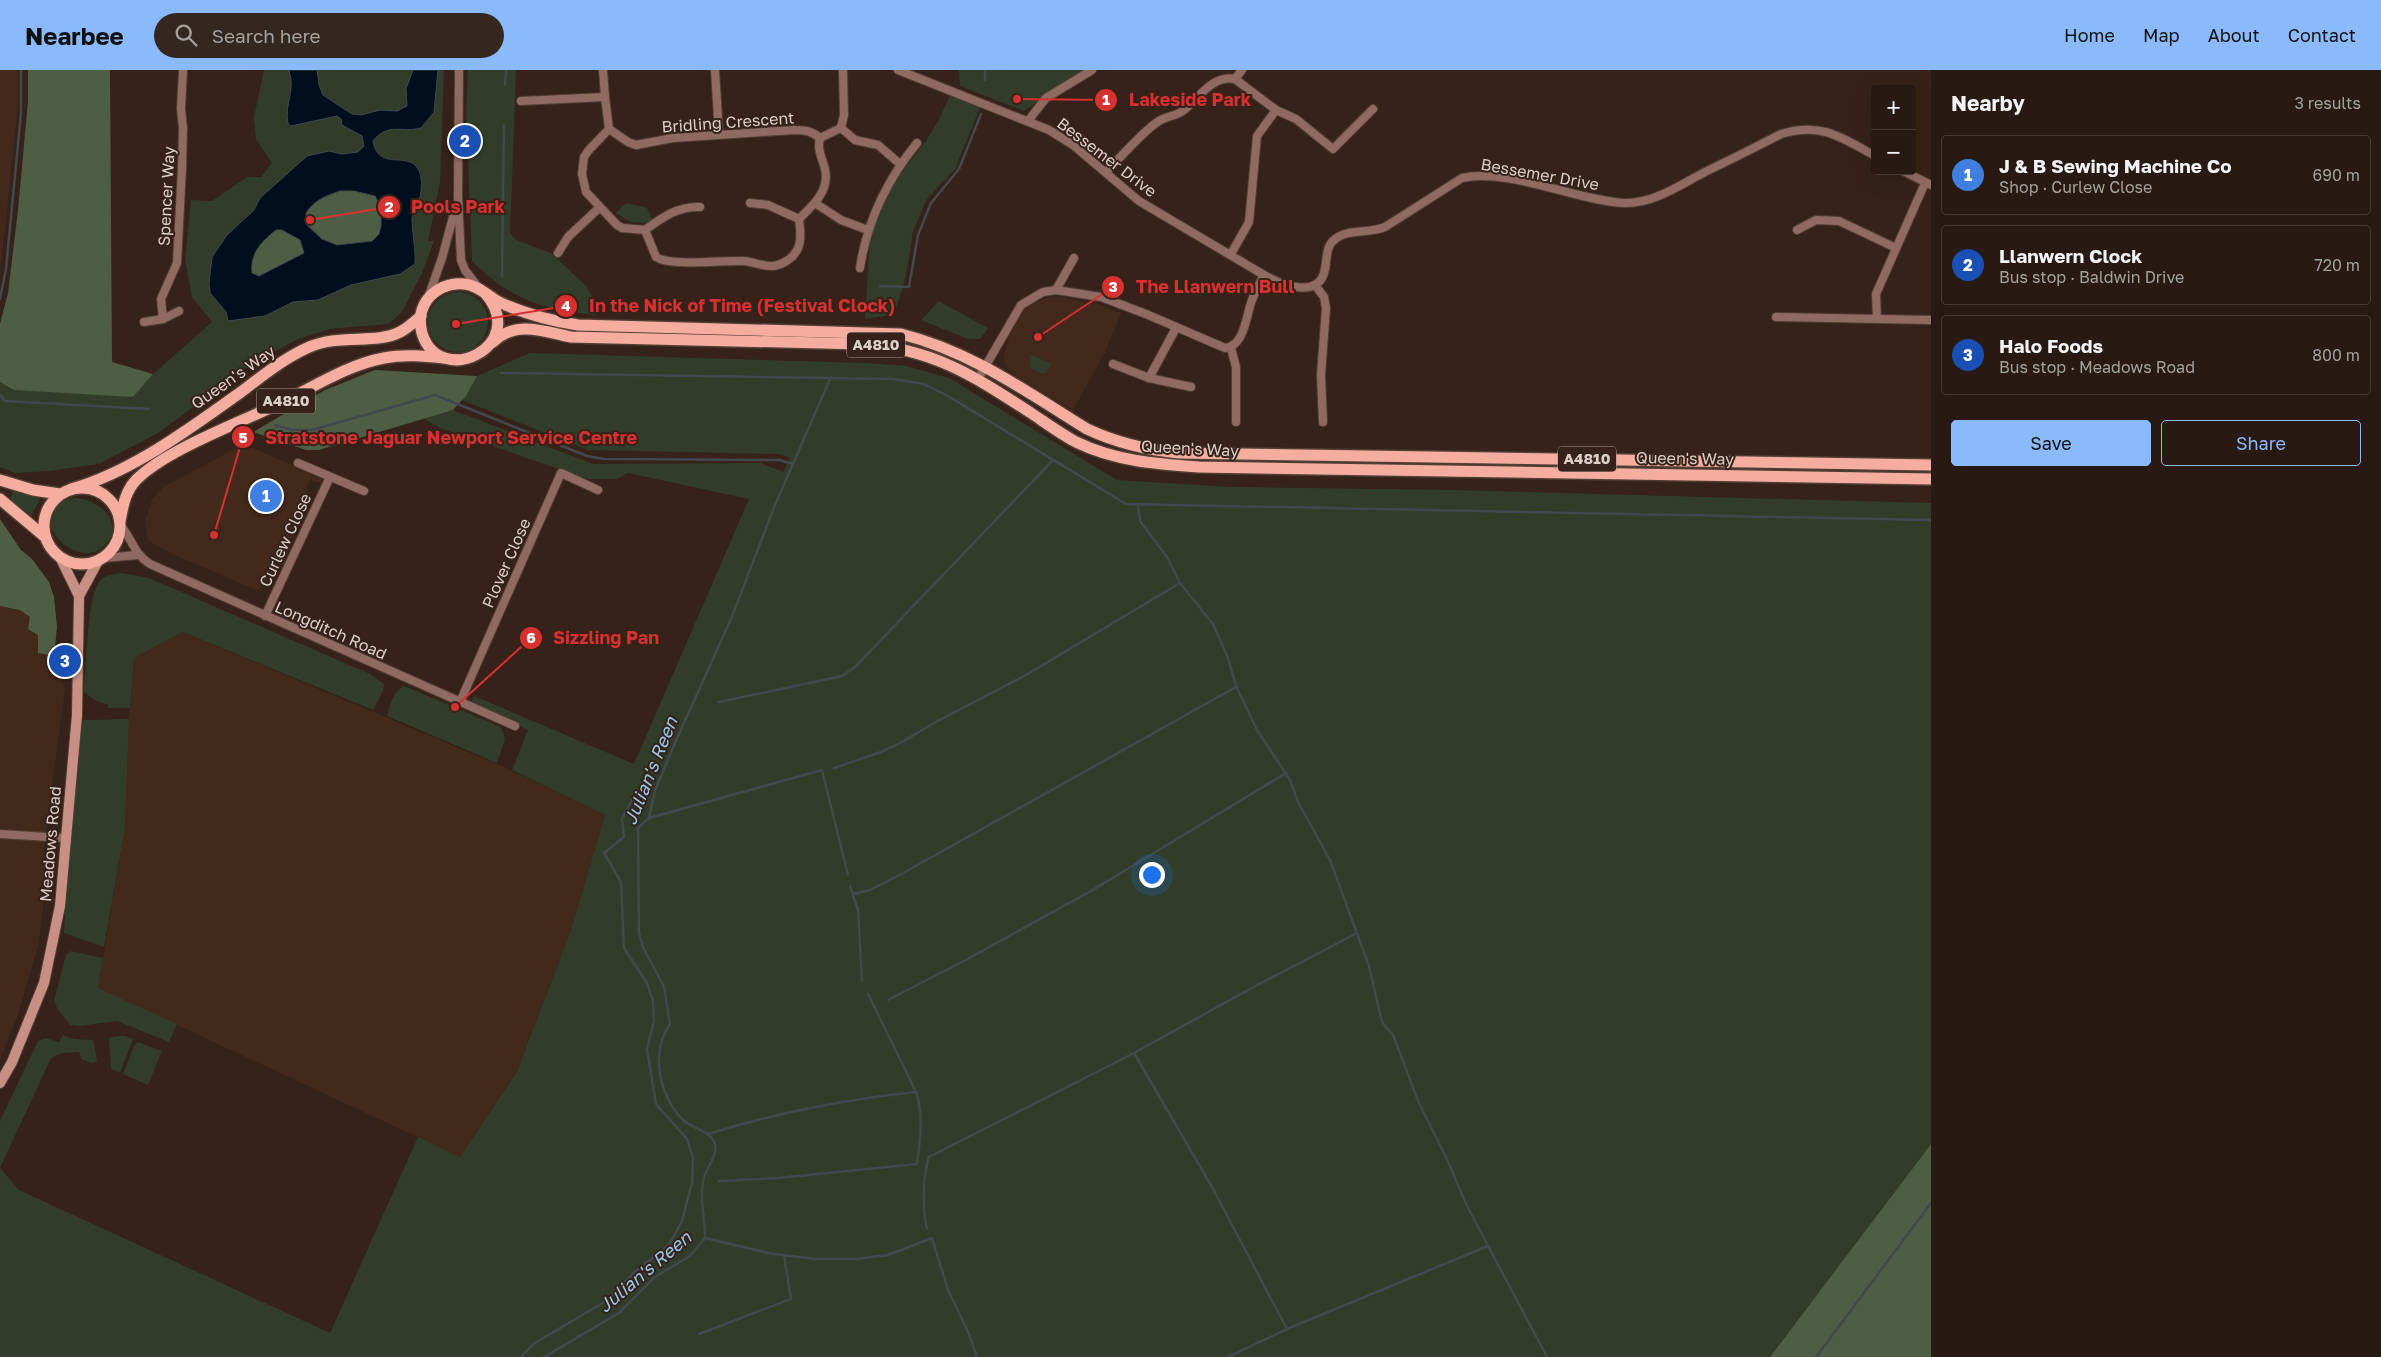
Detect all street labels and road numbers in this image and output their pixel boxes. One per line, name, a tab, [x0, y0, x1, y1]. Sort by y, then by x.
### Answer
street label: Bridling Crescent	[661, 107, 795, 137]
street label: Bessemer Drive	[1053, 113, 1161, 201]
street label: Spencer Way	[153, 146, 179, 246]
street label: Bessemer Drive	[1479, 154, 1601, 194]
road number: A4810	[847, 332, 905, 358]
street label: Queen's Way	[187, 341, 279, 413]
road number: A4810	[257, 388, 315, 414]
street label: Queen's Way	[1140, 435, 1240, 461]
road number: A4810	[1558, 446, 1616, 472]
street label: Queen's Way	[1636, 447, 1734, 469]
street label: Curlew Close	[255, 490, 315, 590]
street label: Plover Close	[477, 515, 535, 611]
street label: Longditch Road	[272, 596, 390, 664]
street label: Meadows Road	[35, 785, 65, 903]

